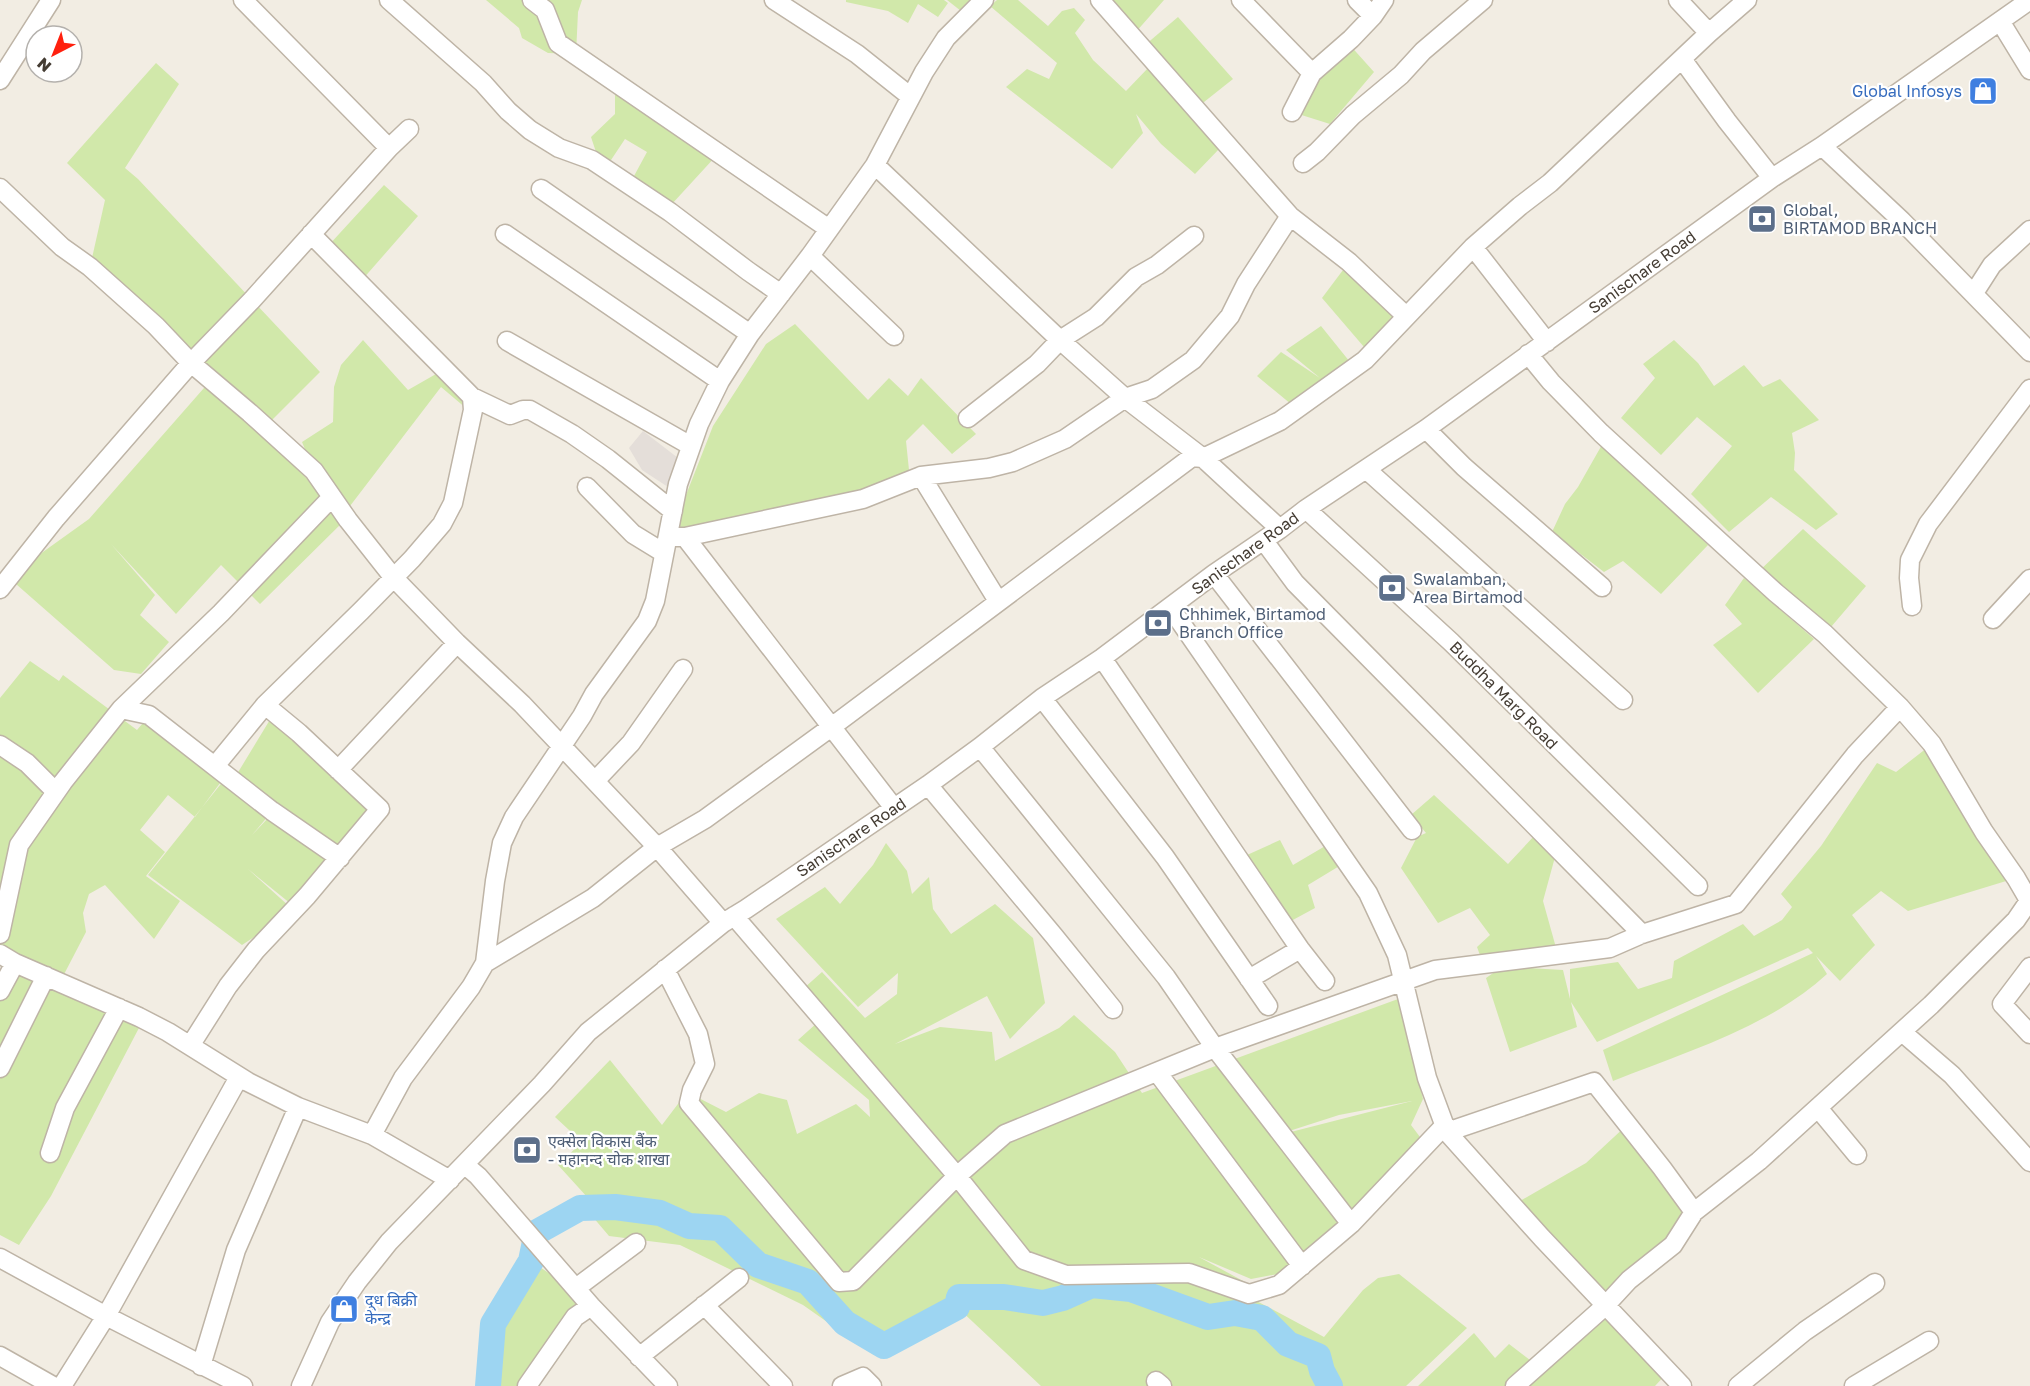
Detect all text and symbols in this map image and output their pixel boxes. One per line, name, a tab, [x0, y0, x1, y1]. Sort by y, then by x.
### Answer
north arrow	[24, 24, 84, 84]
text: N	[33, 54, 55, 77]
shop icon: Global Infosys	[1967, 75, 1999, 107]
place label: Global Infosys	[1852, 81, 1962, 101]
place label: Global, BIRTAMOD BRANCH	[1783, 200, 1937, 238]
bank icon: Global, BIRTAMOD BRANCH	[1746, 203, 1778, 235]
street label: Sanischare Road	[1584, 226, 1700, 318]
street label: Sanischare Road	[1187, 507, 1303, 599]
place label: Swalamban, Area Birtamod	[1413, 569, 1523, 607]
bank icon: Swalamban, Area Birtamod	[1376, 572, 1408, 604]
place label: Chhimek, Birtamod Branch Office	[1179, 604, 1326, 642]
bank icon: Chhimek, Birtamod Branch Office	[1142, 607, 1174, 639]
street label: Buddha Marg Road	[1446, 637, 1562, 753]
street label: Sanischare Road	[792, 793, 910, 881]
place label: एक्सेल विकास बैंक - महानन्द चोक शाखा	[548, 1131, 670, 1169]
bank icon: एक्सेल विकास बैंक - महानन्द चोक शाखा	[511, 1134, 543, 1166]
place label: दूध बिक्री केन्द्र	[365, 1290, 418, 1328]
shop icon: दूध बिक्री केन्द्र	[328, 1293, 360, 1325]

